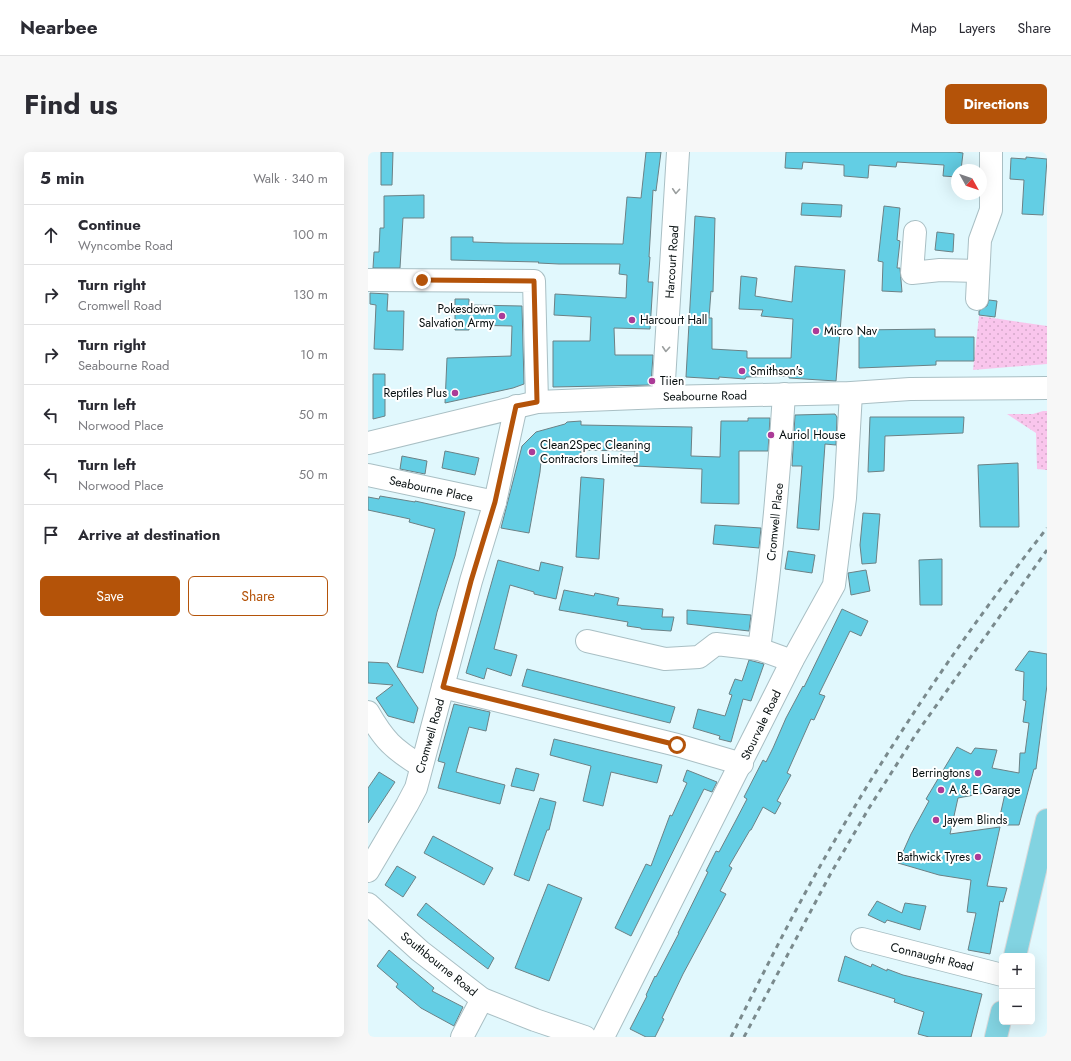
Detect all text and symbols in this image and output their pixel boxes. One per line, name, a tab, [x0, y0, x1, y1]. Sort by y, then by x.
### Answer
text: Nearbee	[20, 14, 98, 41]
text: Map	[911, 18, 937, 38]
text: Layers	[959, 18, 995, 38]
text: Share	[1017, 18, 1051, 38]
text: Find us	[24, 84, 118, 125]
button: Directions	[945, 84, 1047, 124]
north arrow	[951, 164, 987, 200]
text: 5 min	[40, 166, 84, 190]
text: Walk · 340 m	[253, 169, 328, 188]
one-way arrow	[672, 188, 680, 194]
text: Continue	[78, 214, 141, 236]
icon: ahead	[40, 224, 62, 246]
text: 100 m	[293, 225, 328, 244]
street label: Harcourt Road	[660, 225, 684, 299]
text: Wyncombe Road	[78, 236, 173, 255]
route end	[413, 271, 431, 289]
text: Turn right	[78, 274, 146, 296]
icon: right	[40, 284, 62, 306]
text: 130 m	[293, 285, 328, 304]
text: Cromwell Road	[78, 296, 162, 315]
place label: Pokesdown Salvation Army	[419, 300, 495, 332]
marker: Pokesdown Salvation Army	[497, 311, 507, 321]
place label: Harcourt Hall	[640, 311, 707, 329]
marker: Harcourt Hall	[627, 315, 637, 325]
place label: Micro Nav	[824, 322, 878, 340]
marker: Micro Nav	[811, 326, 821, 336]
text: Turn right	[78, 334, 146, 356]
icon: right	[40, 344, 62, 366]
text: 10 m	[300, 345, 328, 364]
one-way arrow	[662, 346, 671, 352]
text: Seabourne Road	[78, 356, 169, 375]
place label: Smithson's	[750, 362, 803, 380]
marker: Smithson's	[737, 366, 747, 376]
place label: Tiien	[660, 372, 684, 390]
marker: Tiien	[647, 376, 657, 386]
place label: Reptiles Plus	[383, 384, 447, 402]
street label: Seabourne Road	[663, 386, 747, 406]
marker: Reptiles Plus	[450, 388, 460, 398]
text: Turn left	[78, 394, 136, 416]
icon: left	[40, 404, 62, 426]
text: 50 m	[299, 405, 328, 424]
text: Norwood Place	[78, 416, 163, 435]
place label: Auriol House	[779, 426, 846, 444]
marker: Auriol House	[766, 430, 776, 440]
place label: Clean2Spec Cleaning Contractors Limited	[540, 436, 651, 468]
marker: Clean2Spec Cleaning Contractors Limited	[527, 447, 537, 457]
text: Turn left	[78, 454, 136, 476]
icon: left	[40, 464, 62, 486]
text: 50 m	[299, 465, 328, 484]
street label: Seabourne Place	[387, 471, 475, 507]
text: Norwood Place	[78, 476, 163, 495]
street label: Cromwell Place	[762, 482, 788, 562]
icon: arrive	[40, 524, 62, 546]
text: Arrive at destination	[78, 524, 220, 546]
button: Save	[40, 576, 180, 616]
button: Share	[188, 576, 328, 616]
street label: Stourvale Road	[736, 687, 786, 763]
street label: Cromwell Road	[411, 696, 449, 776]
route start	[668, 736, 686, 754]
place label: Berringtons	[912, 764, 970, 782]
marker: Berringtons	[973, 768, 983, 778]
place label: A & E Garage	[949, 781, 1020, 799]
marker: A & E Garage	[936, 785, 946, 795]
place label: Jayem Blinds	[942, 811, 1008, 829]
marker: Jayem Blinds	[931, 815, 941, 825]
place label: Bathwick Tyres	[897, 848, 970, 866]
marker: Bathwick Tyres	[973, 852, 983, 862]
street label: Southbourne Road	[397, 927, 481, 1001]
street label: Connaught Road	[889, 938, 975, 976]
map controls	[999, 953, 1035, 1025]
button: +	[999, 953, 1035, 989]
button: −	[999, 989, 1035, 1025]

